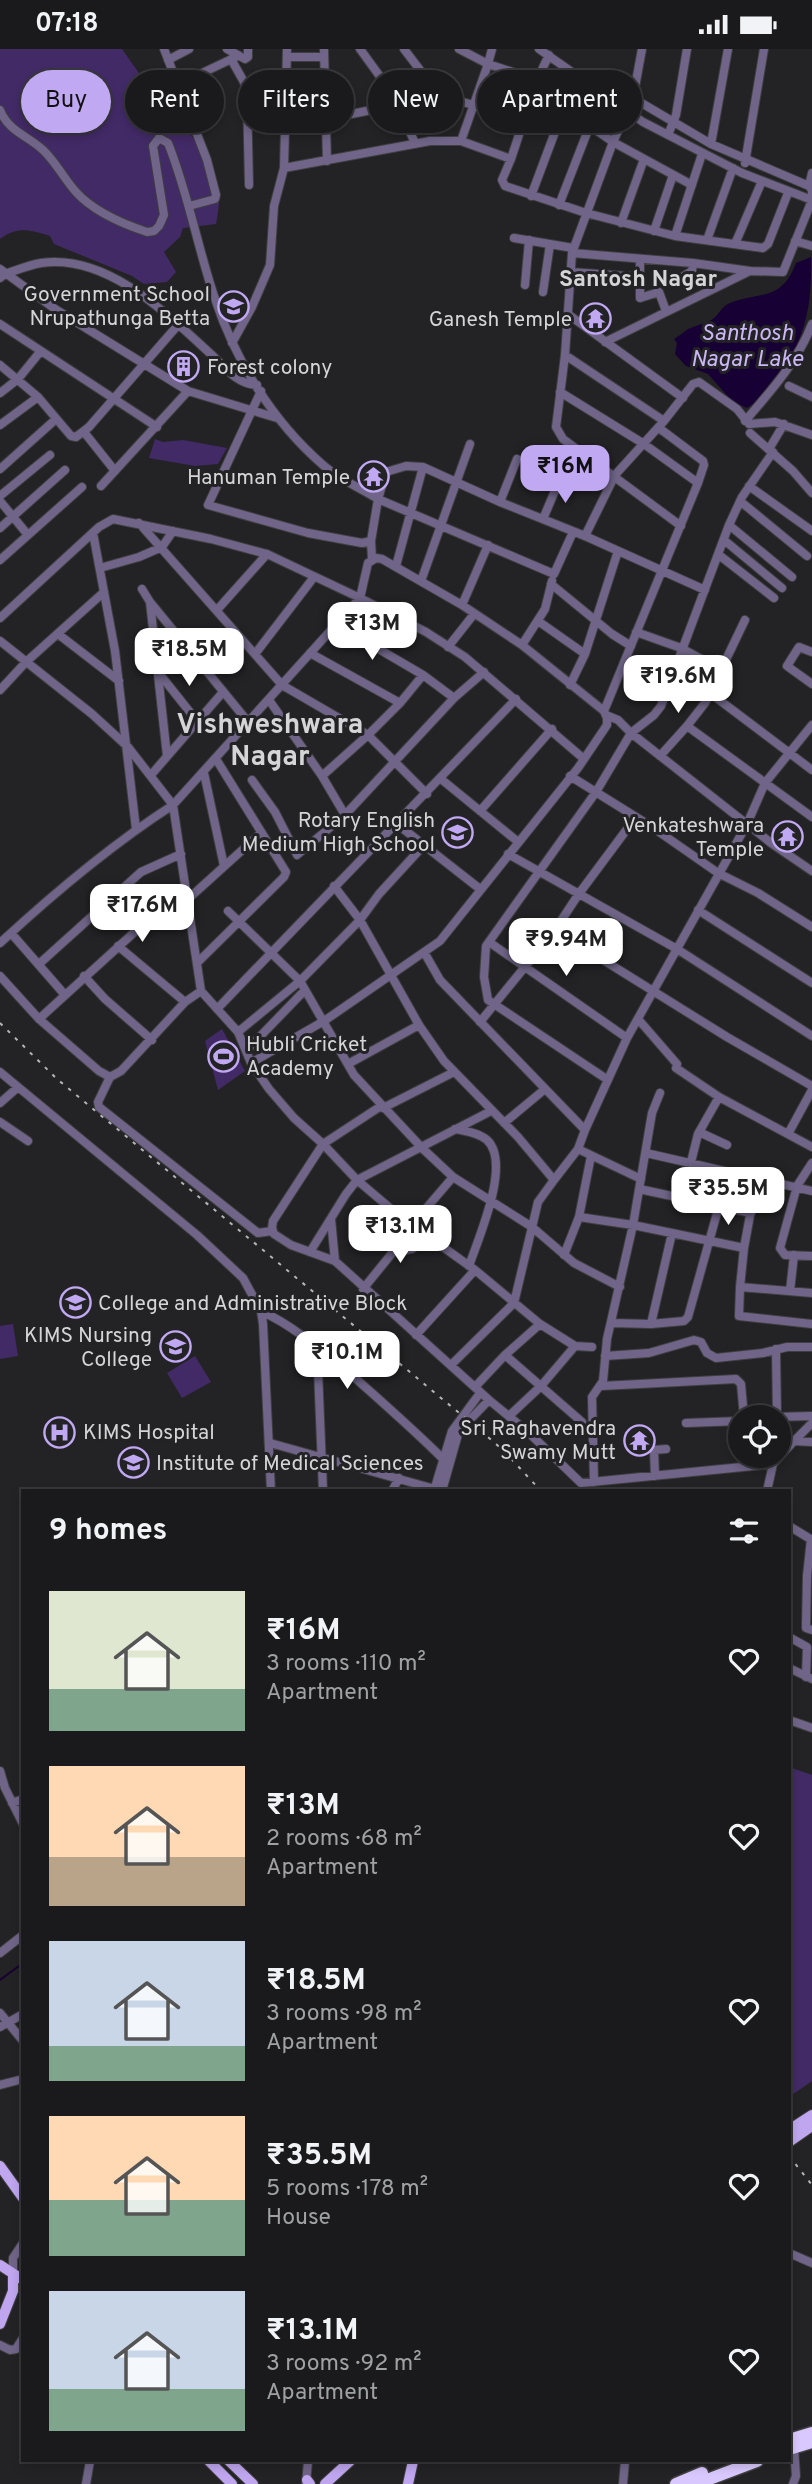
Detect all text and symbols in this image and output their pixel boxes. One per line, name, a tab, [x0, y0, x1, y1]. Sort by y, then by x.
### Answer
text: 07:18	[35, 8, 99, 41]
chip: Buy	[21, 70, 111, 133]
chip: Rent	[125, 70, 224, 133]
chip: Filters	[238, 70, 354, 133]
chip: New	[368, 70, 463, 133]
chip: Apartment	[477, 70, 642, 133]
district label: Santosh Nagar	[559, 266, 717, 295]
place label: Government School Nrupathunga Betta	[24, 282, 210, 333]
school or university icon: Government School Nrupathunga Betta	[216, 289, 250, 323]
temple icon: Ganesh Temple	[578, 302, 612, 336]
place label: Ganesh Temple	[429, 307, 572, 334]
water label: Santhosh Nagar Lake	[691, 320, 804, 375]
building icon: Forest colony	[167, 350, 201, 384]
place label: Forest colony	[207, 355, 332, 382]
pin: ₹16M	[524, 445, 606, 505]
text: ₹16M	[536, 453, 594, 482]
temple icon: Hanuman Temple	[356, 460, 390, 494]
place label: Hanuman Temple	[187, 465, 350, 492]
pin: ₹13M	[331, 603, 413, 662]
text: ₹13M	[344, 610, 400, 639]
pin: ₹18.5M	[132, 629, 246, 688]
text: ₹18.5M	[151, 636, 227, 665]
pin: ₹19.6M	[621, 655, 735, 715]
text: ₹19.6M	[640, 663, 716, 692]
district label: Vishweshwara Nagar	[177, 708, 363, 776]
place label: Rotary English Medium High School	[242, 808, 435, 859]
place label: Venkateshwara Temple	[622, 813, 764, 864]
school or university icon: Rotary English Medium High School	[441, 815, 475, 849]
temple icon: Venkateshwara Temple	[770, 820, 804, 854]
pin: ₹17.6M	[85, 885, 199, 944]
text: ₹17.6M	[106, 892, 178, 921]
pin: ₹9.94M	[509, 919, 623, 978]
text: ₹9.94M	[525, 926, 607, 955]
place label: Hubli Cricket Academy	[246, 1032, 367, 1083]
sports icon: Hubli Cricket Academy	[206, 1039, 240, 1073]
pin: ₹35.5M	[671, 1167, 785, 1227]
text: ₹35.5M	[687, 1175, 769, 1204]
pin: ₹13.1M	[343, 1205, 457, 1265]
text: ₹13.1M	[365, 1213, 435, 1242]
school or university icon: College and Administrative Block	[58, 1286, 92, 1320]
place label: College and Administrative Block	[98, 1291, 407, 1318]
place label: KIMS Nursing College	[24, 1323, 152, 1374]
school or university icon: KIMS Nursing College	[158, 1330, 192, 1364]
pin: ₹10.1M	[290, 1331, 404, 1391]
text: ₹10.1M	[311, 1339, 383, 1368]
map controls	[728, 1405, 791, 1468]
button: locate	[728, 1405, 791, 1468]
hospital icon: KIMS Hospital	[43, 1415, 77, 1449]
place label: Sri Raghavendra Swamy Mutt	[460, 1416, 616, 1467]
place label: KIMS Hospital	[83, 1420, 215, 1447]
temple icon: Sri Raghavendra Swamy Mutt	[622, 1423, 656, 1457]
school or university icon: Institute of Medical Sciences	[116, 1446, 150, 1480]
place label: Institute of Medical Sciences	[156, 1451, 424, 1478]
icon: filters	[725, 1512, 763, 1550]
text: 9 homes	[49, 1513, 167, 1550]
text: ₹16M	[266, 1613, 340, 1650]
icon: home	[105, 1619, 189, 1703]
icon: heart	[725, 1642, 763, 1680]
text: 3 rooms · 110 m²	[266, 1650, 426, 1679]
text: Apartment	[266, 1679, 378, 1708]
text: ₹13M	[266, 1788, 340, 1825]
icon: home	[105, 1794, 189, 1878]
icon: heart	[725, 1817, 763, 1855]
text: 2 rooms · 68 m²	[266, 1825, 422, 1854]
text: Apartment	[266, 1854, 378, 1883]
text: ₹18.5M	[266, 1963, 366, 2000]
icon: home	[105, 1969, 189, 2053]
icon: heart	[725, 1992, 763, 2030]
text: 3 rooms · 98 m²	[266, 2000, 422, 2029]
text: Apartment	[266, 2029, 378, 2058]
text: ₹35.5M	[266, 2138, 372, 2175]
icon: home	[105, 2144, 189, 2228]
icon: heart	[725, 2167, 763, 2205]
text: 5 rooms · 178 m²	[266, 2175, 428, 2204]
text: House	[266, 2204, 331, 2233]
text: ₹13.1M	[266, 2313, 359, 2350]
icon: home	[105, 2319, 189, 2403]
icon: heart	[725, 2342, 763, 2380]
text: 3 rooms · 92 m²	[266, 2350, 422, 2379]
text: Apartment	[266, 2379, 378, 2408]

